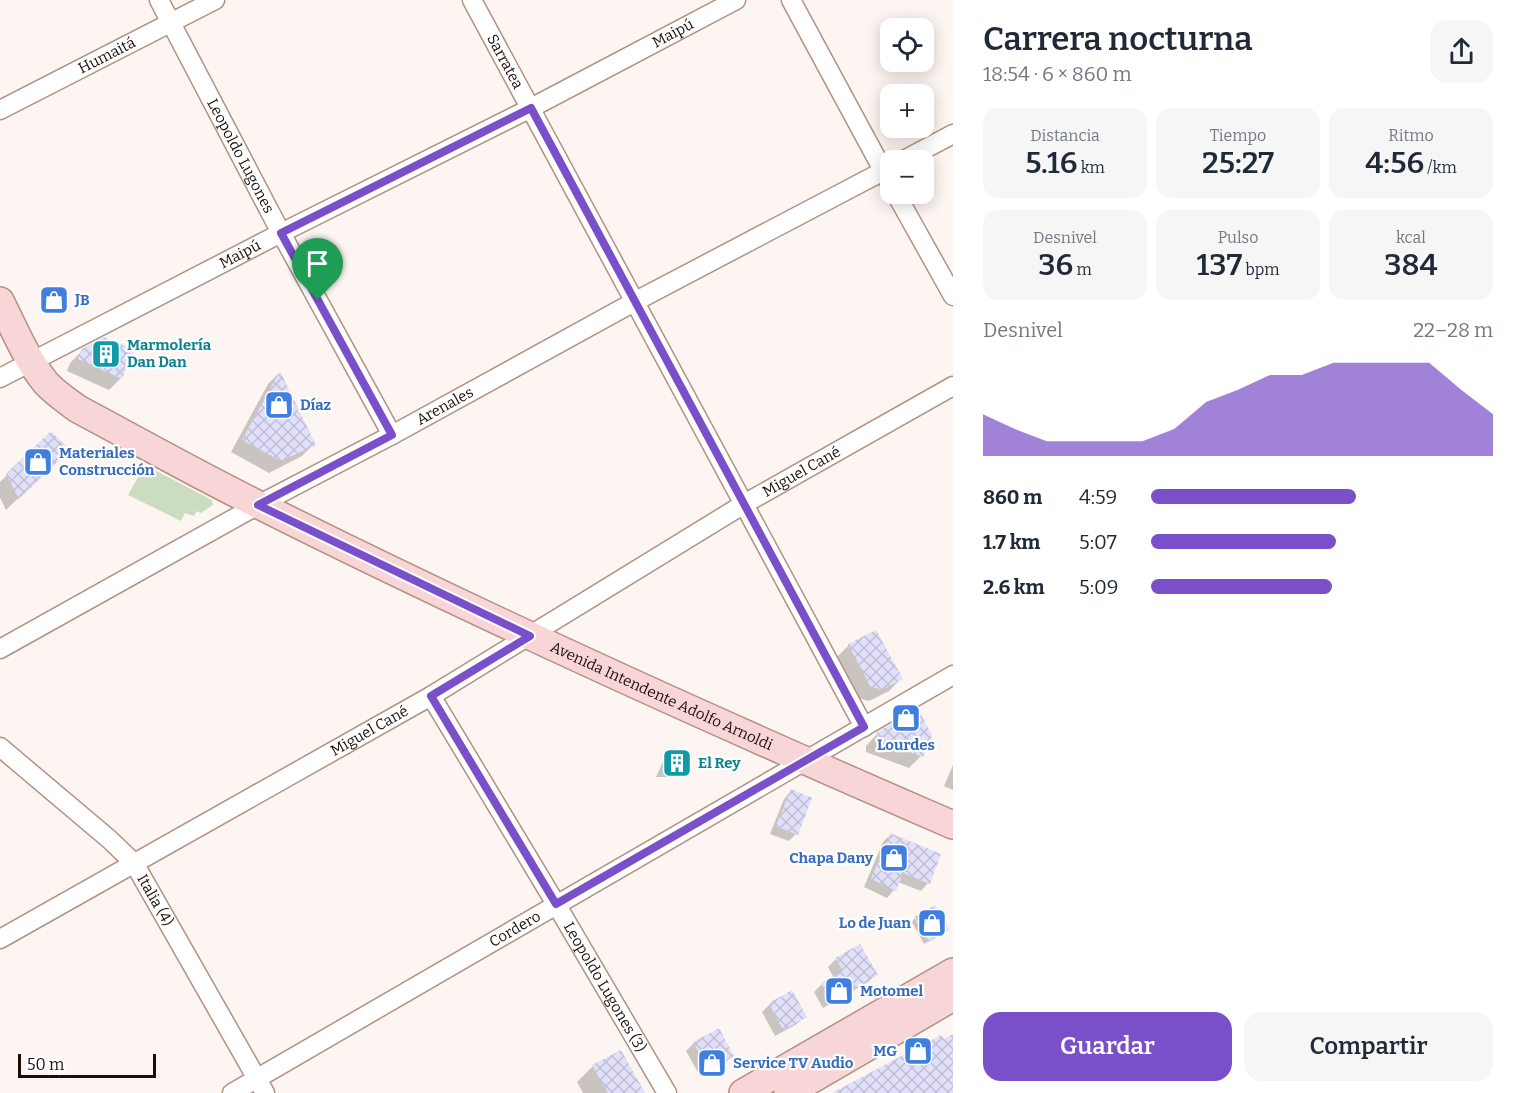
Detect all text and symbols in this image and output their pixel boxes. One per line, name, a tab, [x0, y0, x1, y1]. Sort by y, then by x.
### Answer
street label: Maipú	[649, 15, 697, 52]
map controls	[880, 18, 934, 204]
button: locate	[880, 18, 934, 72]
text: Carrera nocturna	[983, 19, 1253, 59]
button: share	[1430, 20, 1493, 83]
street label: Sarratea	[483, 31, 527, 92]
street label: Humaitá	[75, 33, 138, 77]
text: 18:54 · 6 × 860 m	[983, 62, 1131, 86]
button: +	[880, 84, 934, 138]
street label: Leopoldo Lugones	[203, 96, 278, 216]
text: Distancia	[1030, 126, 1100, 145]
text: Tiempo	[1210, 126, 1266, 145]
text: Ritmo	[1388, 126, 1434, 145]
text: 5.16	[1025, 145, 1077, 181]
text: 25:27	[1202, 145, 1274, 181]
text: 4:56	[1365, 145, 1424, 181]
button: −	[880, 150, 934, 204]
text: km	[1077, 158, 1105, 177]
text: /km	[1424, 158, 1457, 177]
text: Desnivel	[1033, 228, 1097, 247]
text: Pulso	[1218, 228, 1258, 247]
text: kcal	[1396, 228, 1426, 247]
street label: Maipú	[216, 236, 264, 272]
pin	[292, 238, 343, 300]
icon: arrive	[301, 247, 334, 280]
text: 36	[1038, 247, 1073, 283]
text: 137	[1197, 247, 1242, 283]
text: 384	[1384, 247, 1438, 283]
text: m	[1073, 260, 1092, 279]
text: bpm	[1242, 260, 1279, 279]
shop icon: JB	[38, 284, 70, 316]
place label: JB	[74, 291, 90, 309]
text: Desnivel	[983, 318, 1063, 342]
text: 22–28 m	[1413, 318, 1493, 342]
place label: Marmolería Dan Dan	[127, 336, 212, 371]
building icon: Marmolería Dan Dan	[90, 338, 122, 370]
street label: Arenales	[413, 383, 477, 429]
shop icon: Díaz	[263, 389, 295, 421]
place label: Díaz	[300, 396, 332, 414]
street label: Miguel Cané	[759, 442, 844, 501]
place label: Materiales Construcción	[59, 444, 155, 479]
shop icon: Materiales Construcción	[22, 446, 54, 478]
text: 860 m	[983, 485, 1042, 509]
text: 4:59	[1079, 485, 1117, 509]
text: 1.7 km	[983, 530, 1040, 554]
text: 5:07	[1079, 530, 1117, 554]
text: 2.6 km	[983, 575, 1045, 599]
text: 5:09	[1079, 575, 1118, 599]
street label: Avenida Intendente Adolfo Arnoldi	[548, 638, 776, 754]
street label: Miguel Cané	[327, 702, 411, 760]
shop icon: Lourdes	[890, 702, 922, 734]
place label: Lourdes	[877, 736, 935, 754]
building icon: El Rey	[661, 747, 693, 779]
place label: El Rey	[698, 754, 741, 772]
shop icon: Chapa Dany	[878, 842, 910, 874]
place label: Chapa Dany	[789, 849, 874, 867]
street label: Italia (4)	[133, 871, 177, 929]
street label: Cordero	[486, 907, 544, 951]
shop icon: Lo de Juan	[916, 907, 948, 939]
place label: Lo de Juan	[839, 914, 911, 932]
street label: Leopoldo Lugones (3)	[560, 919, 650, 1055]
shop icon: Motomel	[823, 975, 855, 1007]
place label: Motomel	[860, 982, 924, 1000]
button: Guardar	[983, 1012, 1232, 1081]
button: Compartir	[1244, 1012, 1493, 1081]
shop icon: MG	[902, 1035, 934, 1067]
place label: MG	[873, 1042, 897, 1060]
shop icon: Service TV Audio	[696, 1047, 728, 1079]
scale bar	[18, 1051, 156, 1078]
place label: Service TV Audio	[733, 1054, 854, 1072]
text: 50 m	[27, 1055, 64, 1074]

